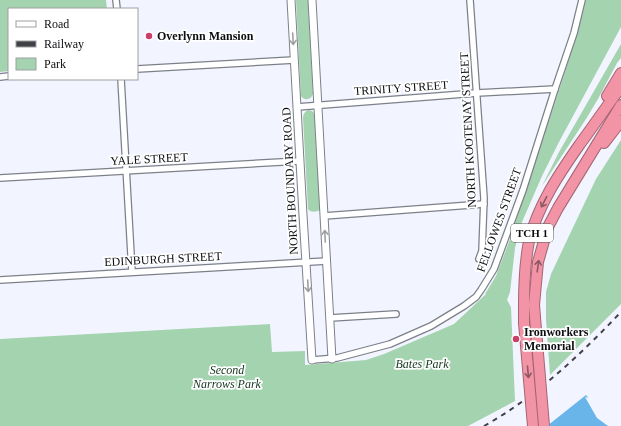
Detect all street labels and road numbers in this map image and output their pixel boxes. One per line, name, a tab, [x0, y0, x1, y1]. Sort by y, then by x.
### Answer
street label: NORTH KOOTENAY STREET	[457, 51, 479, 208]
street label: TRINITY STREET	[353, 78, 449, 98]
street label: NORTH BOUNDARY ROAD	[279, 107, 301, 255]
street label: YALE STREET	[110, 150, 189, 168]
street label: FELLOWES STREET	[474, 165, 525, 274]
road number: TCH 1	[511, 224, 553, 242]
street label: EDINBURGH STREET	[104, 249, 223, 269]

